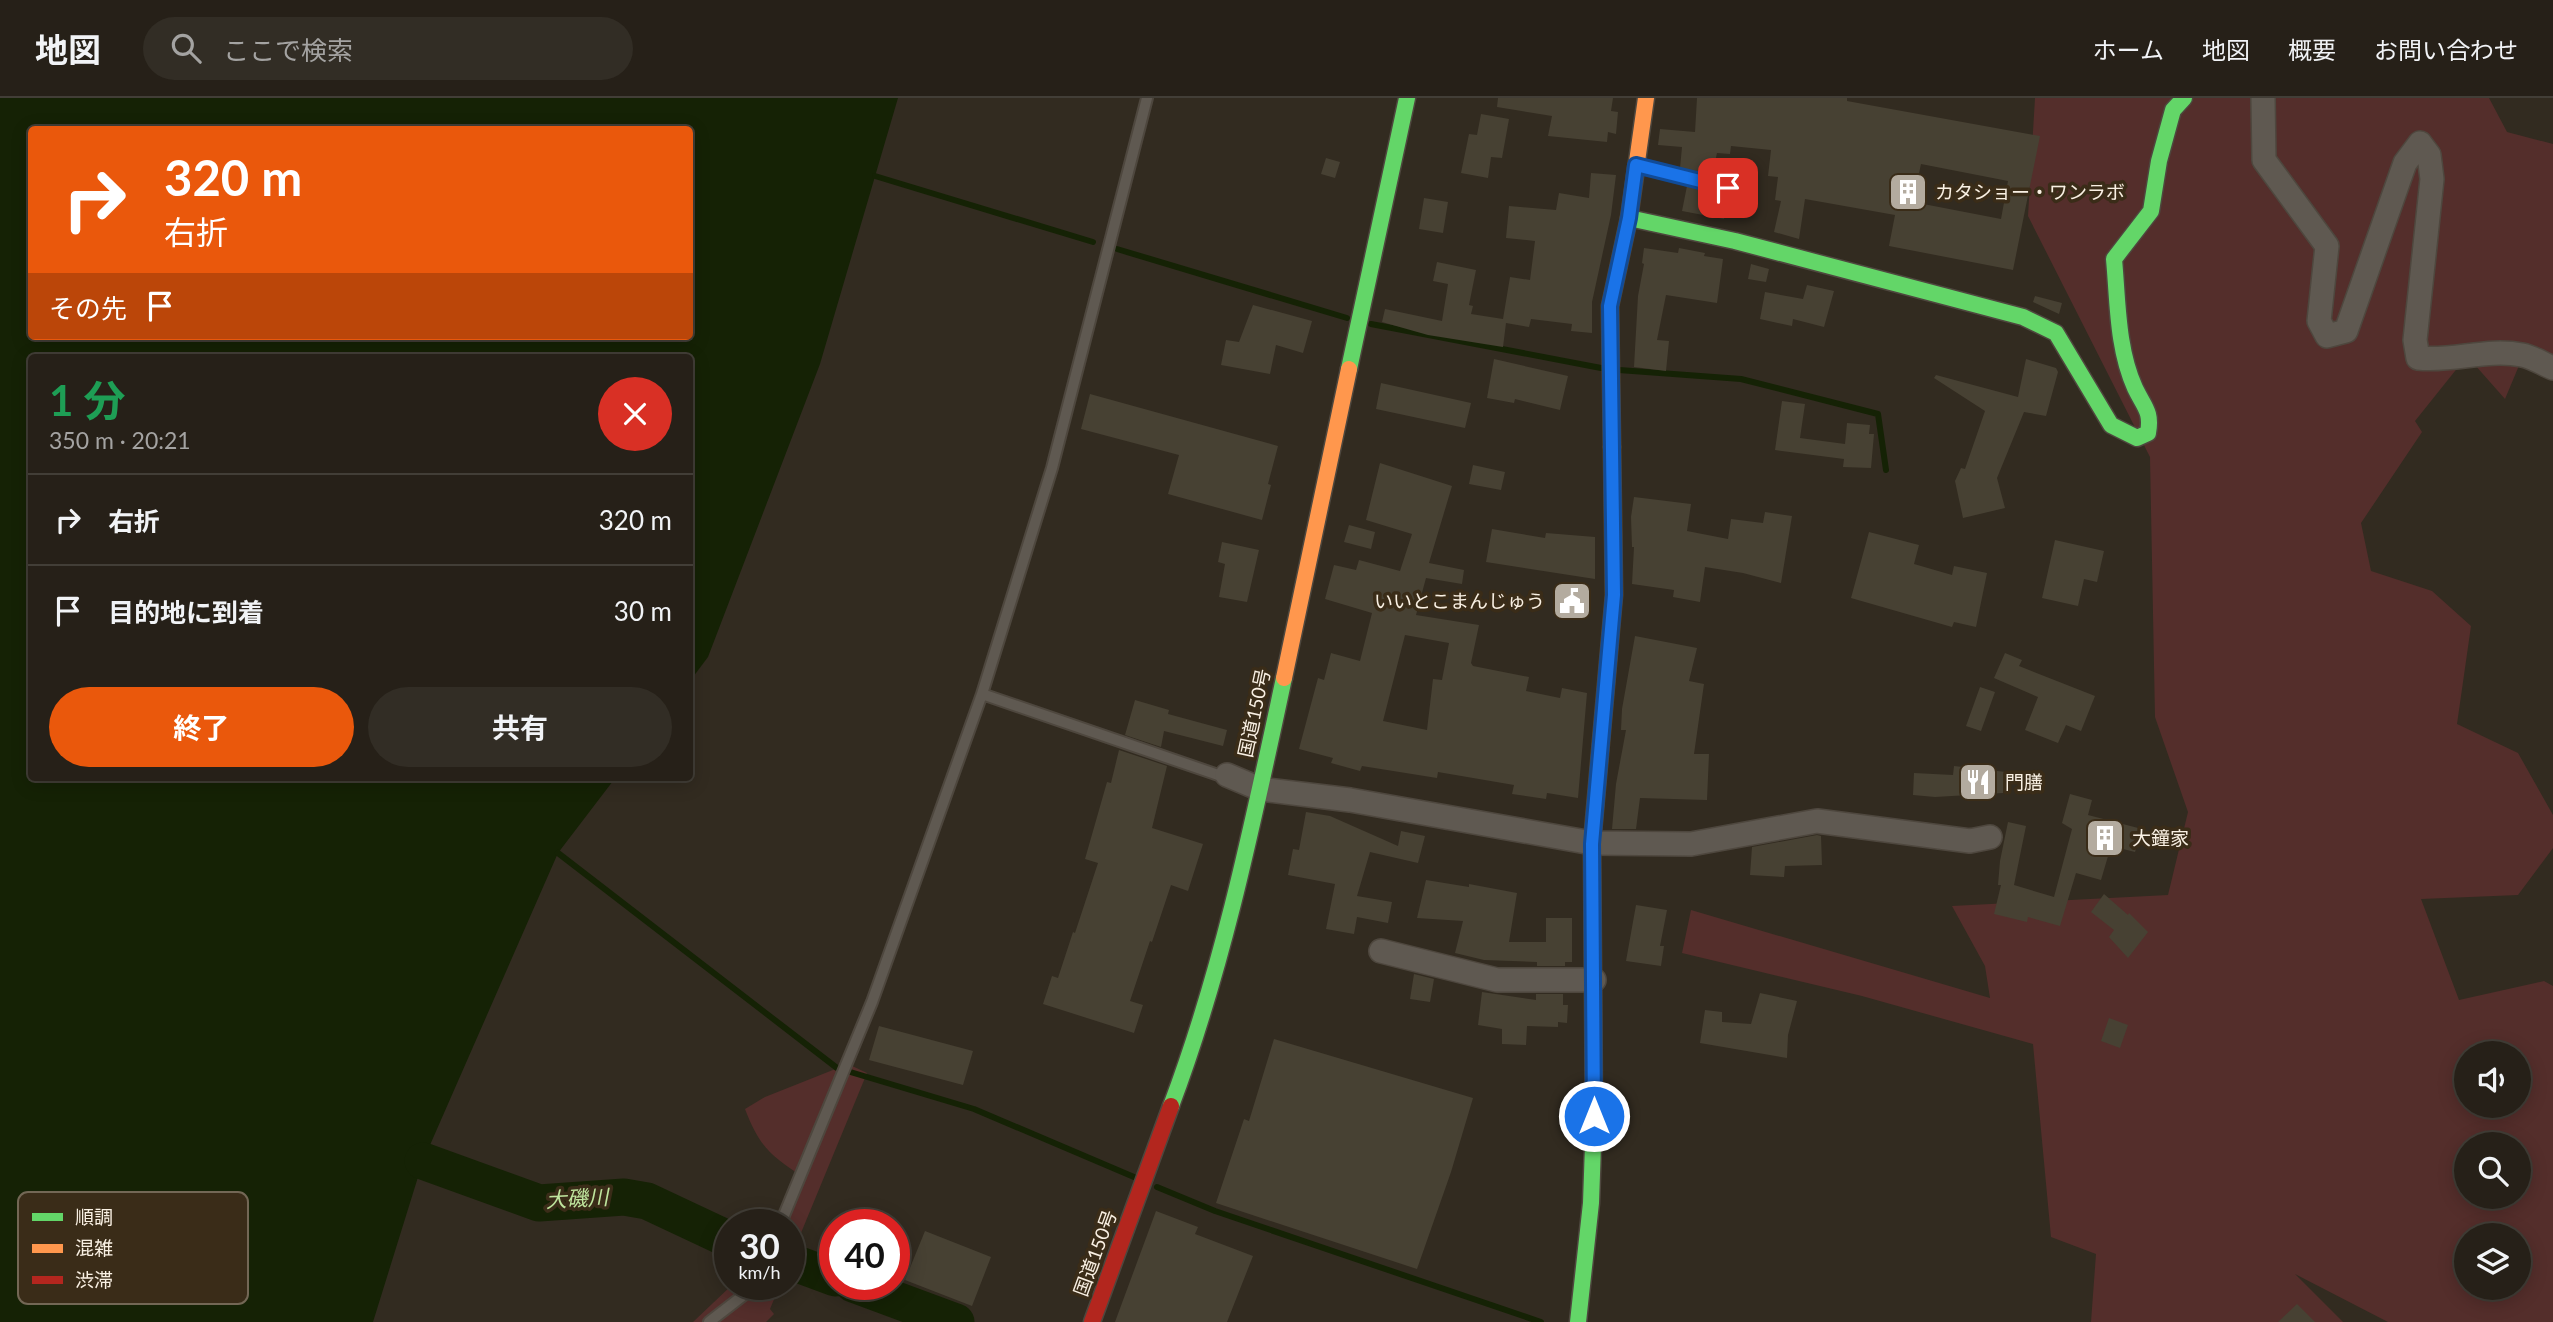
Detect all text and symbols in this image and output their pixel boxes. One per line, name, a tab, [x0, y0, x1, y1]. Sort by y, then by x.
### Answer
search box	[143, 17, 633, 80]
text: 地図	[35, 29, 101, 69]
icon: search	[167, 29, 205, 67]
text: ここで検索	[223, 34, 353, 66]
text: ホーム	[2093, 35, 2164, 64]
text: 地図	[2202, 35, 2250, 64]
text: 概要	[2288, 35, 2336, 64]
text: お問い合わせ	[2374, 35, 2518, 64]
text: 320 m	[164, 148, 302, 206]
icon: right	[49, 154, 140, 245]
pin	[1698, 158, 1758, 218]
icon: arrive	[1709, 169, 1747, 207]
building icon: カタショー・ワンラボ	[1887, 171, 1929, 213]
place label: カタショー・ワンラボ	[1935, 180, 2125, 203]
text: 右折	[164, 212, 228, 251]
icon: arrive	[141, 287, 179, 325]
text: その先	[49, 292, 127, 324]
text: 1 分	[49, 375, 126, 425]
button: close	[598, 377, 672, 451]
text: 350 m · 20:21	[49, 426, 191, 454]
icon: right	[49, 501, 87, 539]
text: 320 m	[599, 504, 672, 536]
text: 右折	[108, 505, 160, 537]
public building icon: いいとこまんじゅう	[1551, 580, 1593, 622]
place label: いいとこまんじゅう	[1374, 589, 1545, 612]
icon: arrive	[49, 592, 87, 630]
text: 30 m	[614, 595, 672, 627]
text: 目的地に到着	[108, 596, 264, 628]
street label: 国道150号	[1233, 666, 1274, 759]
button: 終了	[49, 687, 354, 767]
button: 共有	[368, 687, 672, 767]
restaurant icon: 門膳	[1957, 761, 1999, 803]
place label: 門膳	[2005, 770, 2043, 793]
building icon: 大鐘家	[2084, 817, 2126, 859]
place label: 大鐘家	[2132, 826, 2189, 849]
map controls	[2454, 1041, 2531, 1300]
button: sound	[2454, 1041, 2531, 1118]
position arrow	[1557, 1079, 1631, 1153]
button: search	[2454, 1132, 2531, 1209]
water label: 大磯川	[545, 1183, 611, 1212]
legend	[18, 1192, 248, 1304]
text: 順調	[75, 1205, 113, 1228]
street label: 国道150号	[1068, 1207, 1121, 1299]
speed limit sign: 40	[819, 1209, 910, 1300]
button: layers	[2454, 1223, 2531, 1300]
text: 30	[739, 1224, 780, 1266]
text: 混雑	[75, 1236, 113, 1259]
text: km/h	[738, 1261, 781, 1283]
text: 渋滞	[75, 1268, 113, 1291]

